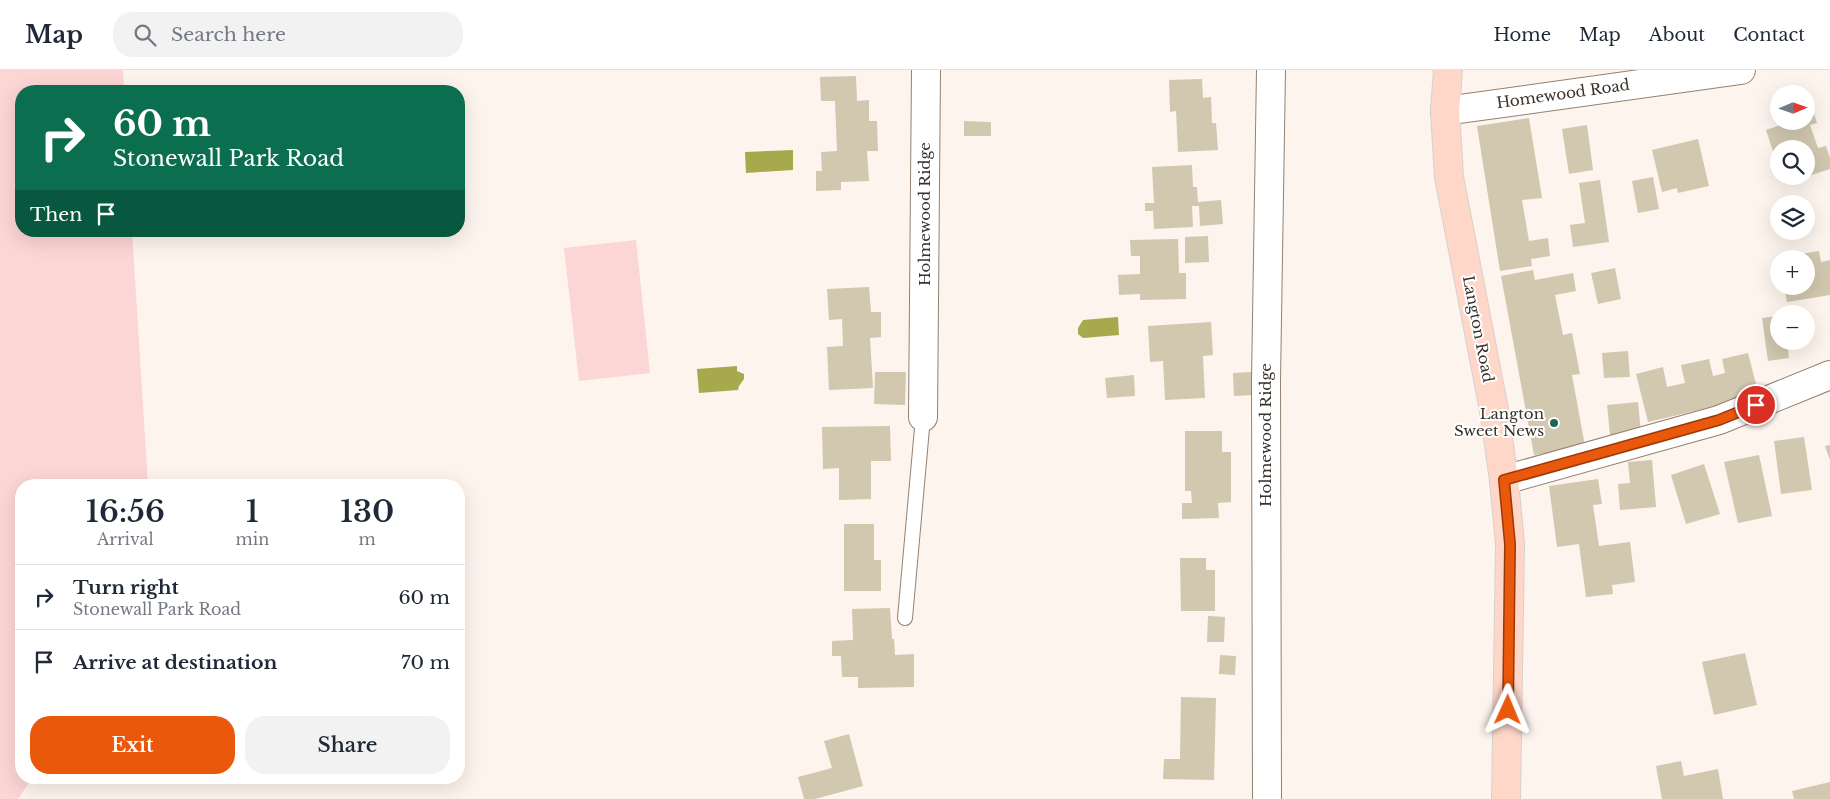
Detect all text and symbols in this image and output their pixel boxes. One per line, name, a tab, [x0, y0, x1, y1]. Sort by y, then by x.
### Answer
search box	[113, 12, 463, 57]
text: Map	[25, 20, 83, 49]
icon: search	[131, 21, 159, 49]
text: Search here	[171, 23, 286, 46]
text: Home	[1493, 24, 1551, 46]
text: Map	[1579, 24, 1621, 46]
text: About	[1649, 24, 1705, 46]
text: Contact	[1733, 24, 1805, 46]
street label: Homewood Road	[1495, 75, 1631, 112]
north arrow	[1770, 85, 1815, 130]
map controls	[1770, 85, 1815, 350]
text: 60 m	[113, 102, 211, 145]
icon: right	[30, 105, 95, 170]
button: search	[1770, 140, 1815, 185]
street label: Holmewood Ridge	[915, 142, 934, 286]
text: Stonewall Park Road	[113, 145, 344, 172]
button: layers	[1770, 195, 1815, 240]
icon: arrive	[92, 200, 120, 228]
text: Then	[30, 203, 82, 226]
button: +	[1770, 250, 1815, 295]
street label: Langton Road	[1459, 274, 1498, 384]
button: −	[1770, 305, 1815, 350]
street label: Holmewood Ridge	[1256, 363, 1275, 507]
pin	[1735, 384, 1777, 426]
icon: arrive	[1742, 391, 1770, 419]
place label: Langton Sweet News	[1454, 404, 1544, 440]
marker: Langton Sweet News	[1548, 417, 1560, 429]
text: 16:56	[86, 493, 165, 530]
text: 1	[246, 493, 259, 530]
text: 130	[340, 493, 394, 530]
text: Arrival	[97, 529, 154, 549]
text: min	[236, 529, 269, 549]
text: m	[359, 529, 376, 549]
text: Turn right	[73, 576, 179, 599]
icon: right	[30, 583, 58, 611]
text: 60 m	[398, 586, 450, 609]
text: Stonewall Park Road	[73, 599, 241, 619]
icon: arrive	[30, 648, 58, 676]
text: Arrive at destination	[73, 651, 277, 674]
text: 70 m	[401, 651, 450, 674]
position arrow	[1481, 683, 1533, 735]
button: Exit	[30, 716, 235, 774]
button: Share	[245, 716, 450, 774]

